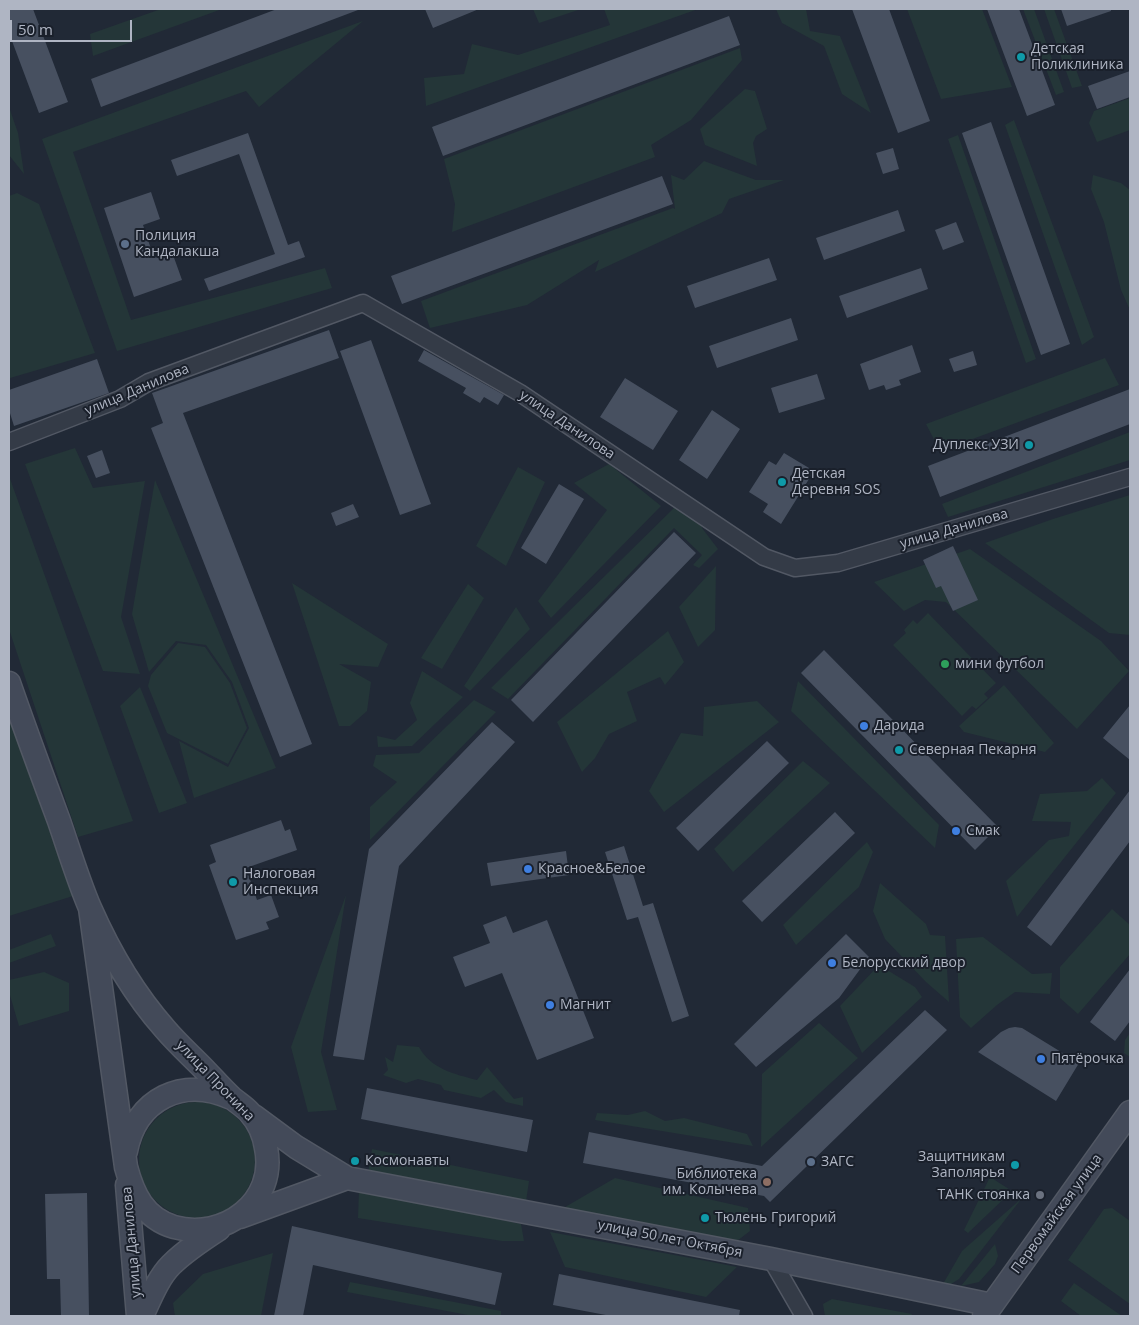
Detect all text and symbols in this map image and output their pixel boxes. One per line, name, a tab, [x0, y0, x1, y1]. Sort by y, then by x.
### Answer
scale bar	[12, 10, 135, 42]
text: 50 m	[18, 19, 53, 39]
place label: Детская Поликлиника	[1031, 41, 1123, 74]
marker: Детская Поликлиника	[1015, 51, 1027, 63]
place label: Полиция Кандалакша	[135, 228, 219, 260]
marker: Полиция Кандалакша	[119, 238, 131, 250]
street label: улица Данилова	[82, 360, 192, 420]
street label: улица Данилова	[516, 387, 618, 463]
place label: Дуплекс УЗИ	[933, 437, 1019, 453]
marker: Дуплекс УЗИ	[1023, 439, 1035, 451]
place label: Детская Деревня SOS	[792, 466, 880, 498]
marker: Детская Деревня SOS	[776, 476, 788, 488]
street label: улица Данилова	[898, 506, 1010, 552]
place label: мини футбол	[955, 656, 1044, 672]
marker: мини футбол	[939, 658, 951, 670]
place label: Дарида	[874, 718, 925, 734]
marker: Дарида	[858, 720, 870, 732]
place label: Северная Пекарня	[909, 742, 1036, 758]
marker: Северная Пекарня	[893, 744, 905, 756]
place label: Смак	[966, 823, 1000, 839]
marker: Смак	[950, 825, 962, 837]
place label: Красное&Белое	[538, 861, 646, 877]
marker: Красное&Белое	[522, 863, 534, 875]
place label: Налоговая Инспекция	[243, 866, 318, 899]
marker: Налоговая Инспекция	[227, 876, 239, 888]
place label: Белорусский двор	[842, 955, 966, 971]
marker: Белорусский двор	[826, 957, 838, 969]
place label: Магнит	[560, 997, 611, 1013]
marker: Магнит	[544, 999, 556, 1011]
street label: улица Пронина	[172, 1037, 258, 1125]
place label: Пятёрочка	[1051, 1051, 1124, 1067]
marker: Пятёрочка	[1035, 1053, 1047, 1065]
place label: Защитникам Заполярья	[918, 1149, 1005, 1182]
street label: Первомайская улица	[1008, 1151, 1106, 1277]
place label: Космонавты	[365, 1153, 449, 1169]
place label: ЗАГС	[821, 1154, 854, 1170]
marker: Космонавты	[349, 1155, 361, 1167]
marker: ЗАГС	[805, 1156, 817, 1168]
marker: Защитникам Заполярья	[1009, 1159, 1021, 1171]
place label: Библиотека им. Колычева	[663, 1166, 757, 1198]
marker: Библиотека им. Колычева	[761, 1176, 773, 1188]
street label: улица Данилова	[119, 1186, 145, 1298]
place label: ТАНК стоянка	[938, 1187, 1030, 1203]
marker: ТАНК стоянка	[1034, 1189, 1046, 1201]
place label: Тюлень Григорий	[715, 1210, 837, 1226]
marker: Тюлень Григорий	[699, 1212, 711, 1224]
street label: улица 50 лет Октября	[596, 1217, 744, 1261]

